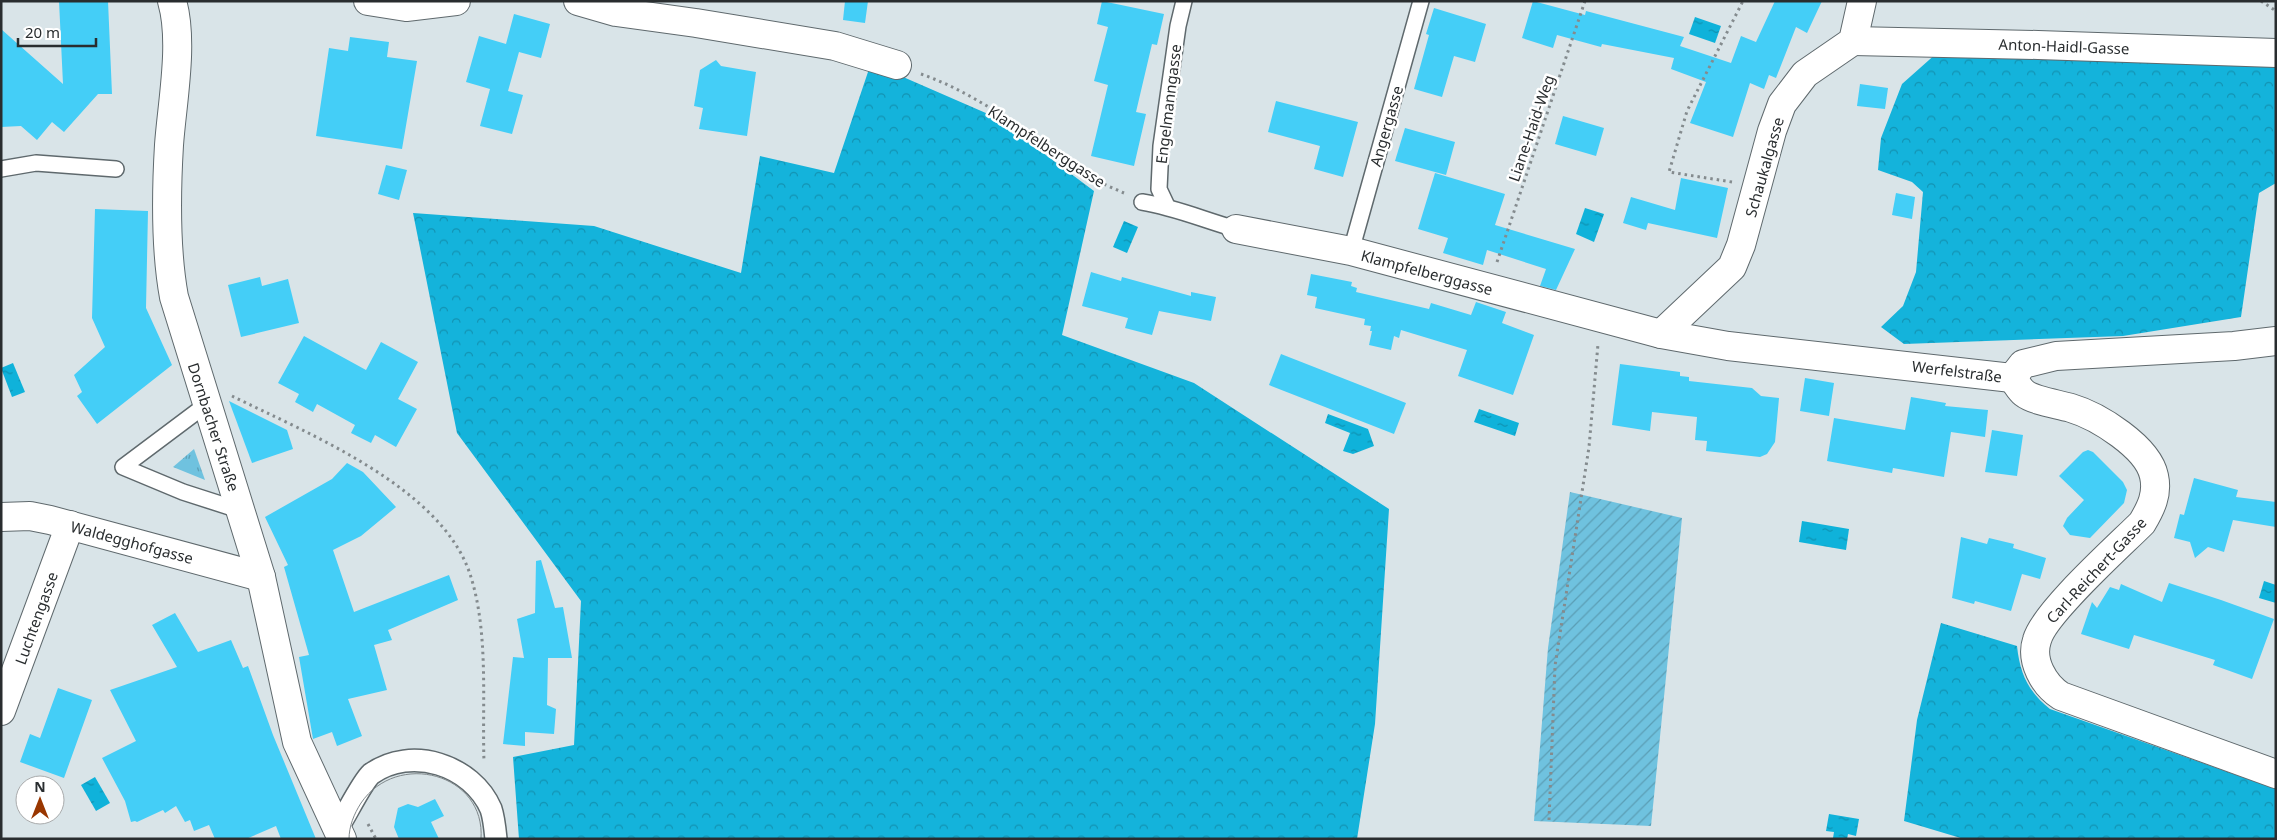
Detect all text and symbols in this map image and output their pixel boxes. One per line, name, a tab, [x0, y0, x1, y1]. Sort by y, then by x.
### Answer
scale bar	[18, 15, 95, 47]
text: 20 m	[25, 22, 60, 42]
street label: Anton-Haidl-Gasse	[1998, 34, 2130, 58]
street label: Engelmanngasse	[1151, 43, 1185, 165]
street label: Liane-Haid-Weg	[1503, 72, 1559, 184]
street label: Angergasse	[1365, 83, 1407, 169]
street label: Klampfelberggasse	[985, 101, 1109, 191]
street label: Schaukalgasse	[1740, 115, 1788, 219]
street label: Klampfelberggasse	[1359, 245, 1495, 299]
street label: Werfelstraße	[1911, 356, 2003, 386]
street label: Dornbacher Straße	[184, 360, 244, 494]
street label: Carl-Reichert-Gasse	[2042, 513, 2150, 627]
street label: Waldegghofgasse	[69, 516, 195, 568]
street label: Luchtengasse	[10, 569, 62, 667]
north arrow	[15, 775, 65, 825]
text: N	[34, 777, 46, 796]

